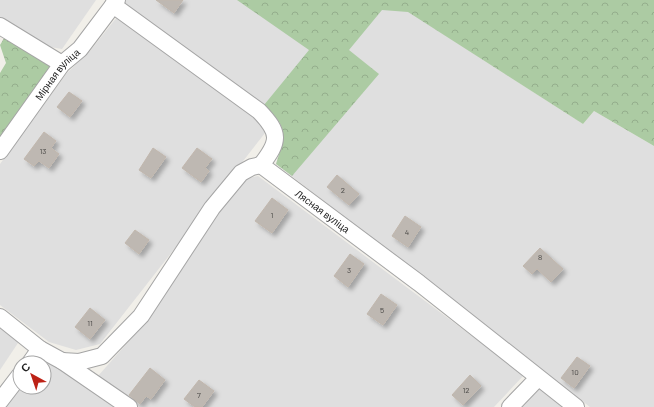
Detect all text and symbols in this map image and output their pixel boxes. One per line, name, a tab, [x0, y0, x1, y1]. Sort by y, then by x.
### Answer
street label: Мірная вуліца	[32, 46, 82, 102]
house number: 13	[40, 146, 46, 156]
house number: 2	[341, 185, 345, 195]
street label: Лясная вуліца	[293, 187, 353, 236]
house number: 1	[271, 210, 274, 220]
house number: 4	[405, 227, 409, 237]
house number: 8	[538, 252, 542, 262]
house number: 3	[347, 265, 351, 275]
house number: 5	[380, 305, 384, 315]
house number: 11	[87, 318, 93, 328]
north arrow	[12, 355, 52, 395]
text: С	[18, 359, 33, 374]
house number: 10	[571, 367, 579, 377]
house number: 12	[462, 385, 470, 395]
house number: 7	[197, 390, 201, 400]

